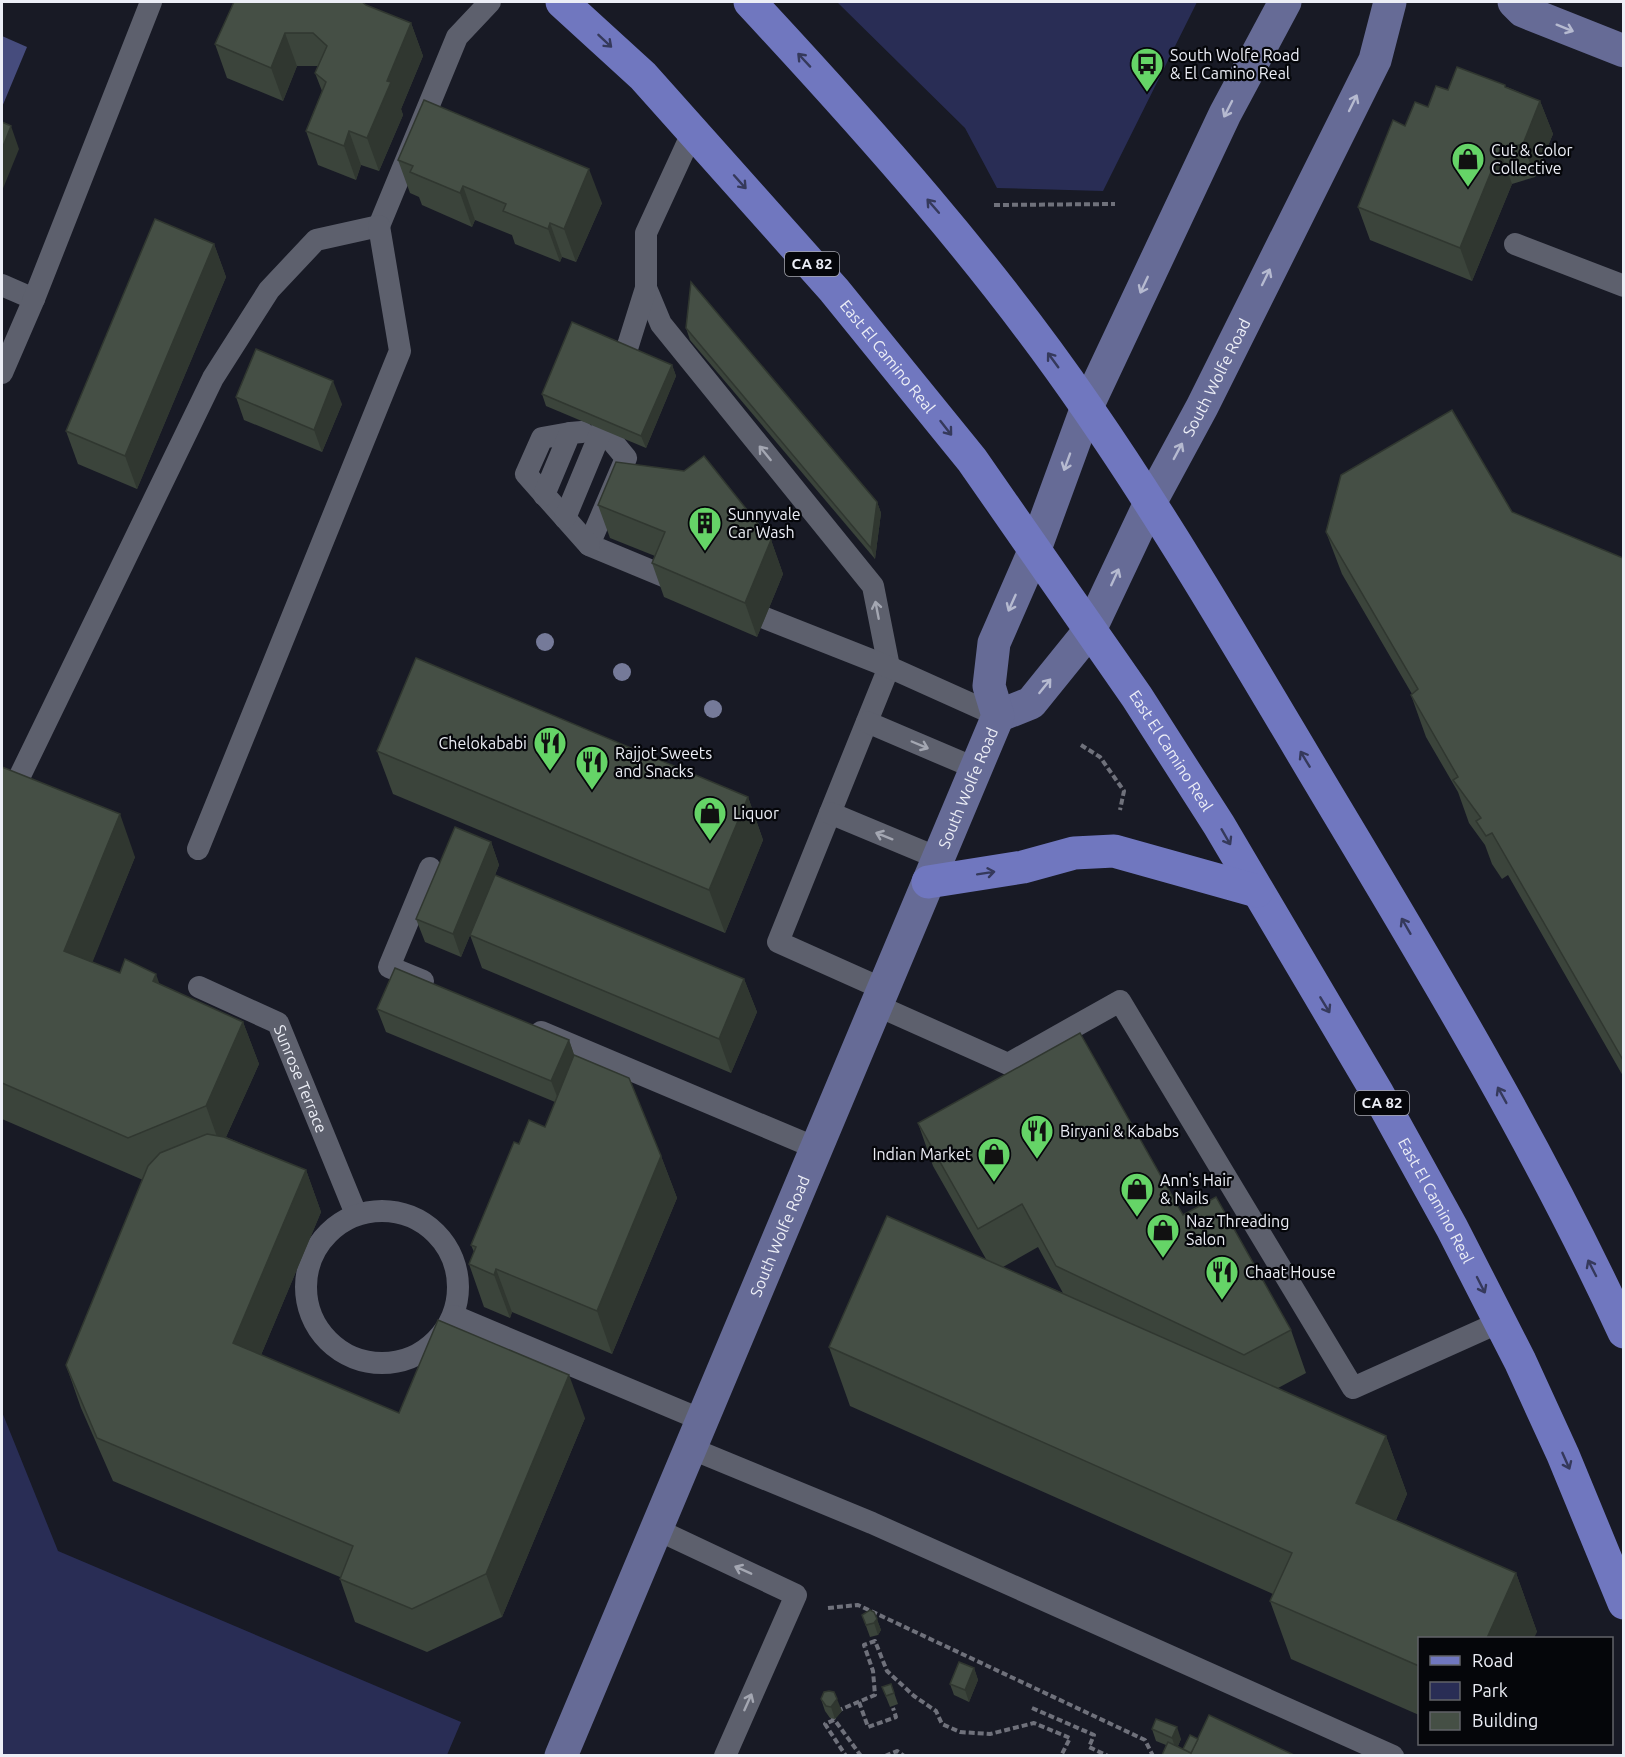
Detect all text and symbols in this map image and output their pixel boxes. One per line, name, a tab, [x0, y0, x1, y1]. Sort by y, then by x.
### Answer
one-way arrow	[1556, 23, 1574, 34]
one-way arrow	[597, 34, 612, 48]
bus stop icon: South Wolfe Road & El Camino Real	[1129, 46, 1165, 93]
place label: South Wolfe Road & El Camino Real	[1170, 46, 1300, 82]
one-way arrow	[797, 53, 811, 68]
one-way arrow	[1348, 94, 1359, 112]
one-way arrow	[1222, 100, 1234, 117]
shop icon: Cut & Color Collective	[1450, 141, 1486, 188]
place label: Cut & Color Collective	[1491, 141, 1573, 177]
one-way arrow	[733, 174, 747, 189]
one-way arrow	[927, 198, 940, 214]
road number: CA 82	[785, 252, 839, 276]
one-way arrow	[1261, 269, 1272, 287]
one-way arrow	[1138, 276, 1150, 294]
street label: East El Camino Real	[837, 296, 939, 416]
street label: South Wolfe Road	[1179, 315, 1254, 439]
one-way arrow	[1047, 353, 1059, 369]
one-way arrow	[940, 420, 953, 436]
one-way arrow	[1173, 443, 1184, 461]
one-way arrow	[759, 445, 772, 461]
one-way arrow	[1061, 452, 1072, 471]
building icon: Sunnyvale Car Wash	[687, 505, 723, 552]
place label: Sunnyvale Car Wash	[728, 505, 801, 541]
one-way arrow	[1110, 569, 1122, 587]
one-way arrow	[1005, 593, 1017, 611]
one-way arrow	[871, 600, 882, 620]
one-way arrow	[1039, 678, 1052, 694]
street label: East El Camino Real	[1126, 687, 1217, 815]
restaurant icon: Chelokababi	[532, 725, 568, 772]
street label: South Wolfe Road	[934, 725, 1001, 851]
place label: Chelokababi	[439, 734, 527, 752]
one-way arrow	[911, 740, 929, 751]
restaurant icon: Rajjot Sweets and Snacks	[574, 744, 610, 791]
place label: Rajjot Sweets and Snacks	[615, 744, 712, 780]
one-way arrow	[1299, 751, 1311, 768]
shop icon: Liquor	[692, 795, 728, 842]
place label: Liquor	[733, 804, 779, 822]
one-way arrow	[1220, 828, 1232, 845]
one-way arrow	[875, 830, 894, 841]
one-way arrow	[975, 867, 995, 878]
one-way arrow	[1399, 918, 1411, 935]
one-way arrow	[1319, 996, 1331, 1013]
street label: Sunrose Terrace	[271, 1022, 331, 1135]
one-way arrow	[1496, 1087, 1507, 1105]
road number: CA 82	[1355, 1091, 1409, 1115]
restaurant icon: Biryani & Kababs	[1019, 1113, 1055, 1160]
place label: Biryani & Kababs	[1060, 1122, 1179, 1140]
street label: East El Camino Real	[1395, 1134, 1477, 1266]
shop icon: Indian Market	[976, 1136, 1012, 1183]
place label: Indian Market	[872, 1145, 972, 1163]
shop icon: Ann's Hair & Nails	[1119, 1171, 1155, 1218]
place label: Ann's Hair & Nails	[1160, 1171, 1232, 1207]
street label: South Wolfe Road	[746, 1173, 813, 1299]
shop icon: Naz Threading Salon	[1145, 1212, 1181, 1259]
place label: Naz Threading Salon	[1186, 1212, 1289, 1248]
restaurant icon: Chaat House	[1204, 1254, 1240, 1301]
one-way arrow	[1586, 1260, 1597, 1278]
place label: Chaat House	[1245, 1263, 1336, 1281]
one-way arrow	[1476, 1276, 1487, 1294]
one-way arrow	[1561, 1452, 1572, 1470]
one-way arrow	[735, 1564, 753, 1575]
legend	[1418, 1637, 1613, 1745]
text: Road	[1472, 1650, 1514, 1670]
text: Park	[1472, 1680, 1508, 1700]
one-way arrow	[744, 1693, 755, 1711]
text: Building	[1472, 1710, 1538, 1730]

